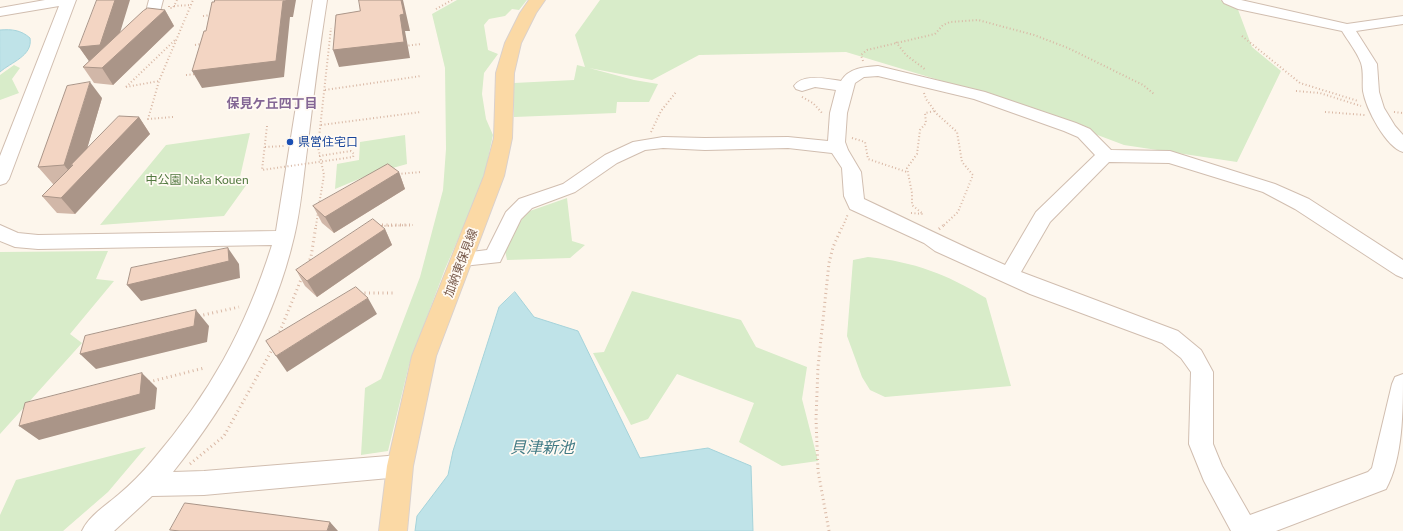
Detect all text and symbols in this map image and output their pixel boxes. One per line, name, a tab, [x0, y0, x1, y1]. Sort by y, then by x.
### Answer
district label: 保見ケ丘四丁目	[227, 96, 317, 112]
place label: 県営住宅口	[298, 135, 358, 149]
marker: 県営住宅口	[285, 137, 295, 147]
park label: 中公園 Naka Kouen	[145, 173, 249, 187]
street label: 加納東保見線	[441, 227, 481, 299]
water label: 貝津新池	[510, 438, 574, 458]

